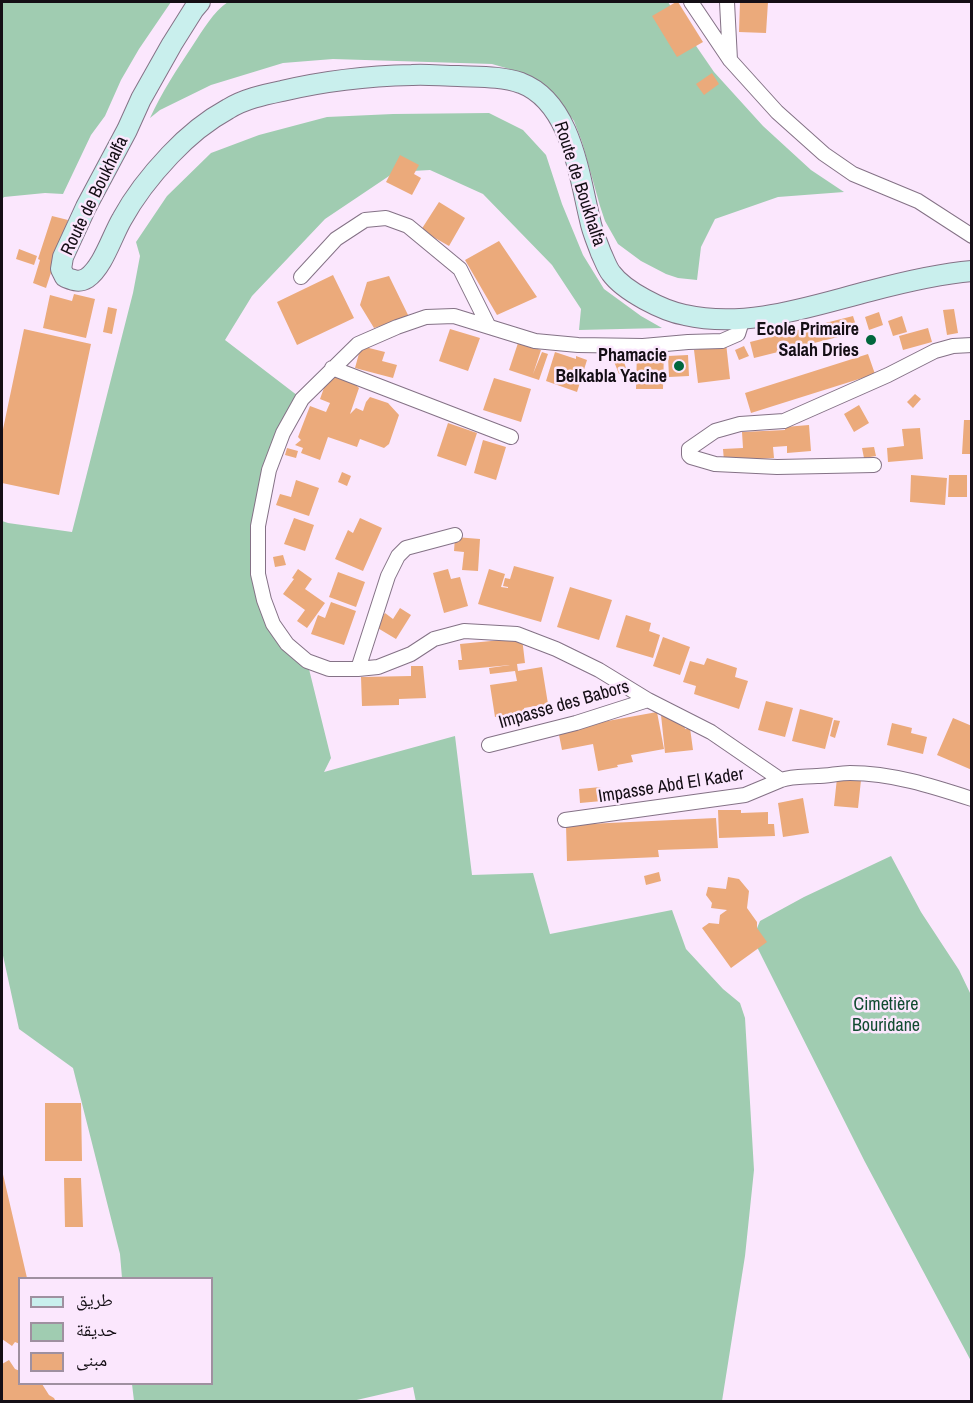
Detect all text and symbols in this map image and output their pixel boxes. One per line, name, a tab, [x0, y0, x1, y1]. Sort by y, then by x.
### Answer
street label: Route de Boukhalfa	[549, 119, 609, 249]
street label: Route de Boukhalfa	[57, 133, 133, 259]
place label: Ecole Primaire Salah Dries	[756, 319, 859, 362]
marker: Ecole Primaire Salah Dries	[864, 333, 878, 347]
place label: Phamacie Belkabla Yacine	[555, 345, 667, 388]
marker: Phamacie Belkabla Yacine	[672, 359, 686, 373]
street label: Impasse des Babors	[496, 676, 632, 734]
street label: Impasse Abd El Kader	[597, 764, 745, 808]
park label: Cimetière Bouridane	[852, 994, 920, 1036]
legend	[18, 1277, 213, 1385]
text: طريق	[76, 1287, 113, 1312]
text: حديقة	[76, 1317, 117, 1342]
text: مبنى	[76, 1347, 107, 1372]

